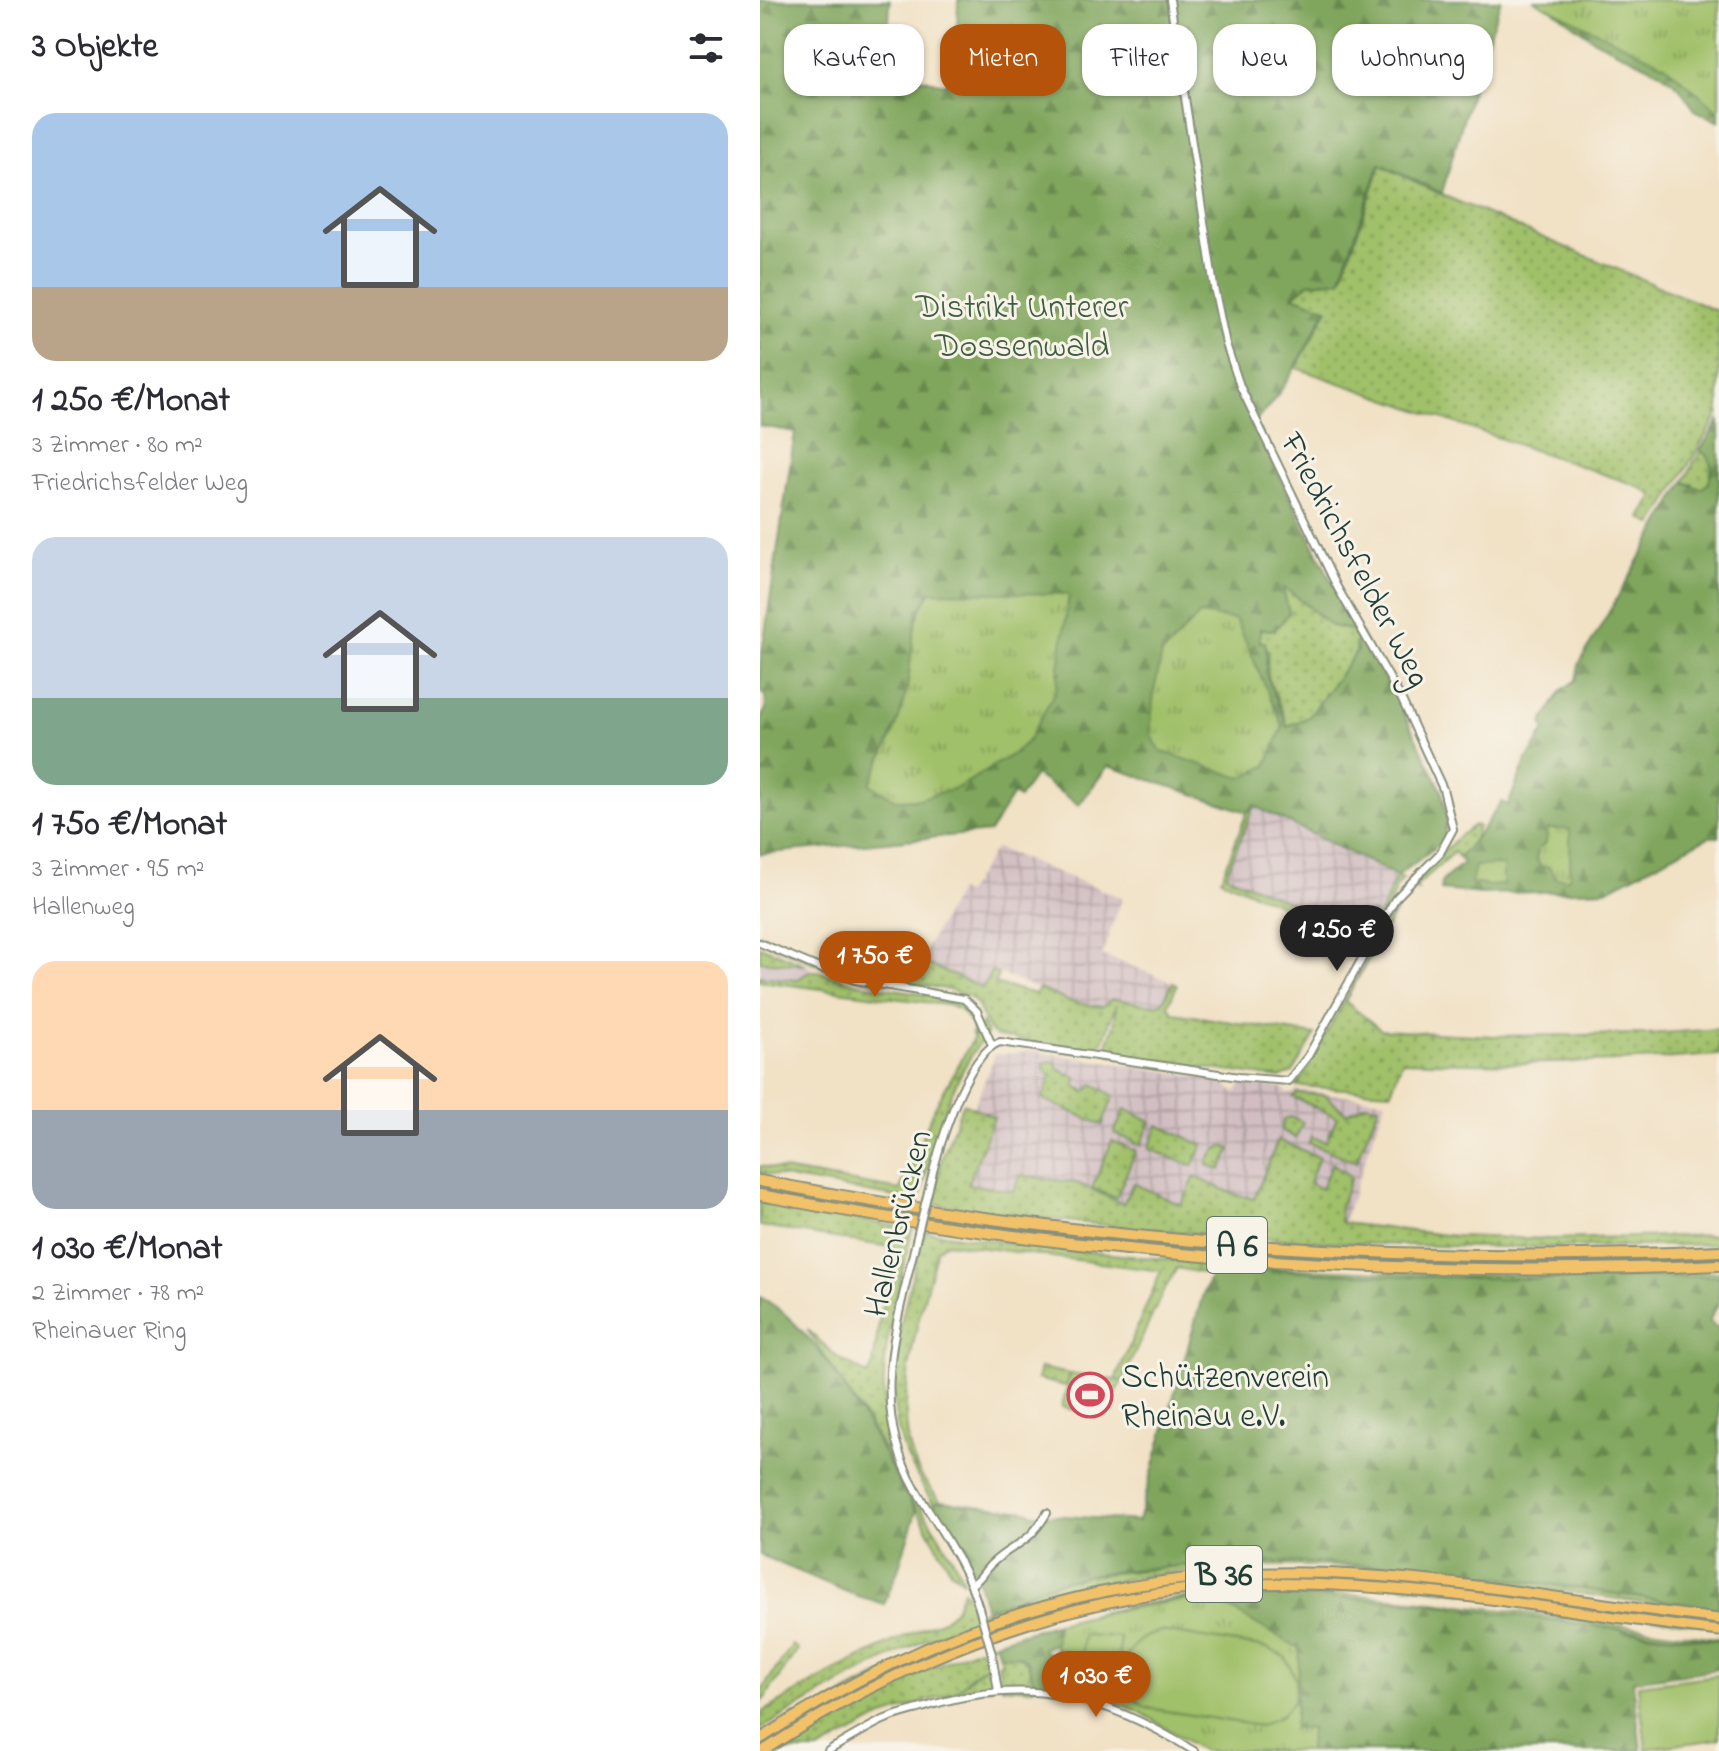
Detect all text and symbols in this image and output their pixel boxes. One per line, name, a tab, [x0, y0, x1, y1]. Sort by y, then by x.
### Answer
text: 3 Objekte	[32, 23, 158, 73]
chip: Kaufen	[784, 24, 924, 96]
chip: Mieten	[940, 24, 1066, 96]
chip: Filter	[1082, 24, 1197, 96]
chip: Neu	[1213, 24, 1316, 96]
chip: Wohnung	[1332, 24, 1493, 96]
icon: filters	[684, 26, 728, 70]
icon: home	[308, 165, 452, 309]
park label: Distrikt Unterer Dossenwald	[915, 284, 1129, 373]
text: 1 250 €/Monat	[32, 377, 230, 427]
street label: Friedrichsfelder Weg	[1265, 424, 1442, 697]
text: 3 Zimmer · 80 m²	[32, 427, 203, 465]
text: Friedrichsfelder Weg	[32, 465, 248, 503]
icon: home	[308, 589, 452, 733]
text: 1 750 €/Monat	[32, 801, 227, 851]
text: 3 Zimmer · 95 m²	[32, 851, 204, 889]
text: Hallenweg	[32, 889, 135, 927]
pin: 1 250 €	[1263, 905, 1411, 973]
text: 1 250 €	[1298, 912, 1376, 950]
pin: 1 750 €	[801, 931, 949, 999]
text: 1 750 €	[837, 938, 913, 976]
icon: home	[308, 1013, 452, 1157]
street label: Hallenbrücken	[852, 1125, 947, 1323]
road number: A 6	[1207, 1217, 1267, 1273]
text: 1 030 €/Monat	[32, 1225, 222, 1275]
text: 2 Zimmer · 78 m²	[32, 1275, 204, 1313]
text: Rheinauer Ring	[32, 1313, 187, 1351]
place label: Schützenverein Rheinau e.V.	[1121, 1354, 1329, 1443]
sports icon: Schützenverein Rheinau e.V.	[1066, 1371, 1114, 1419]
road number: B 36	[1186, 1546, 1262, 1602]
pin: 1 030 €	[1022, 1651, 1170, 1719]
text: 1 030 €	[1060, 1658, 1132, 1696]

